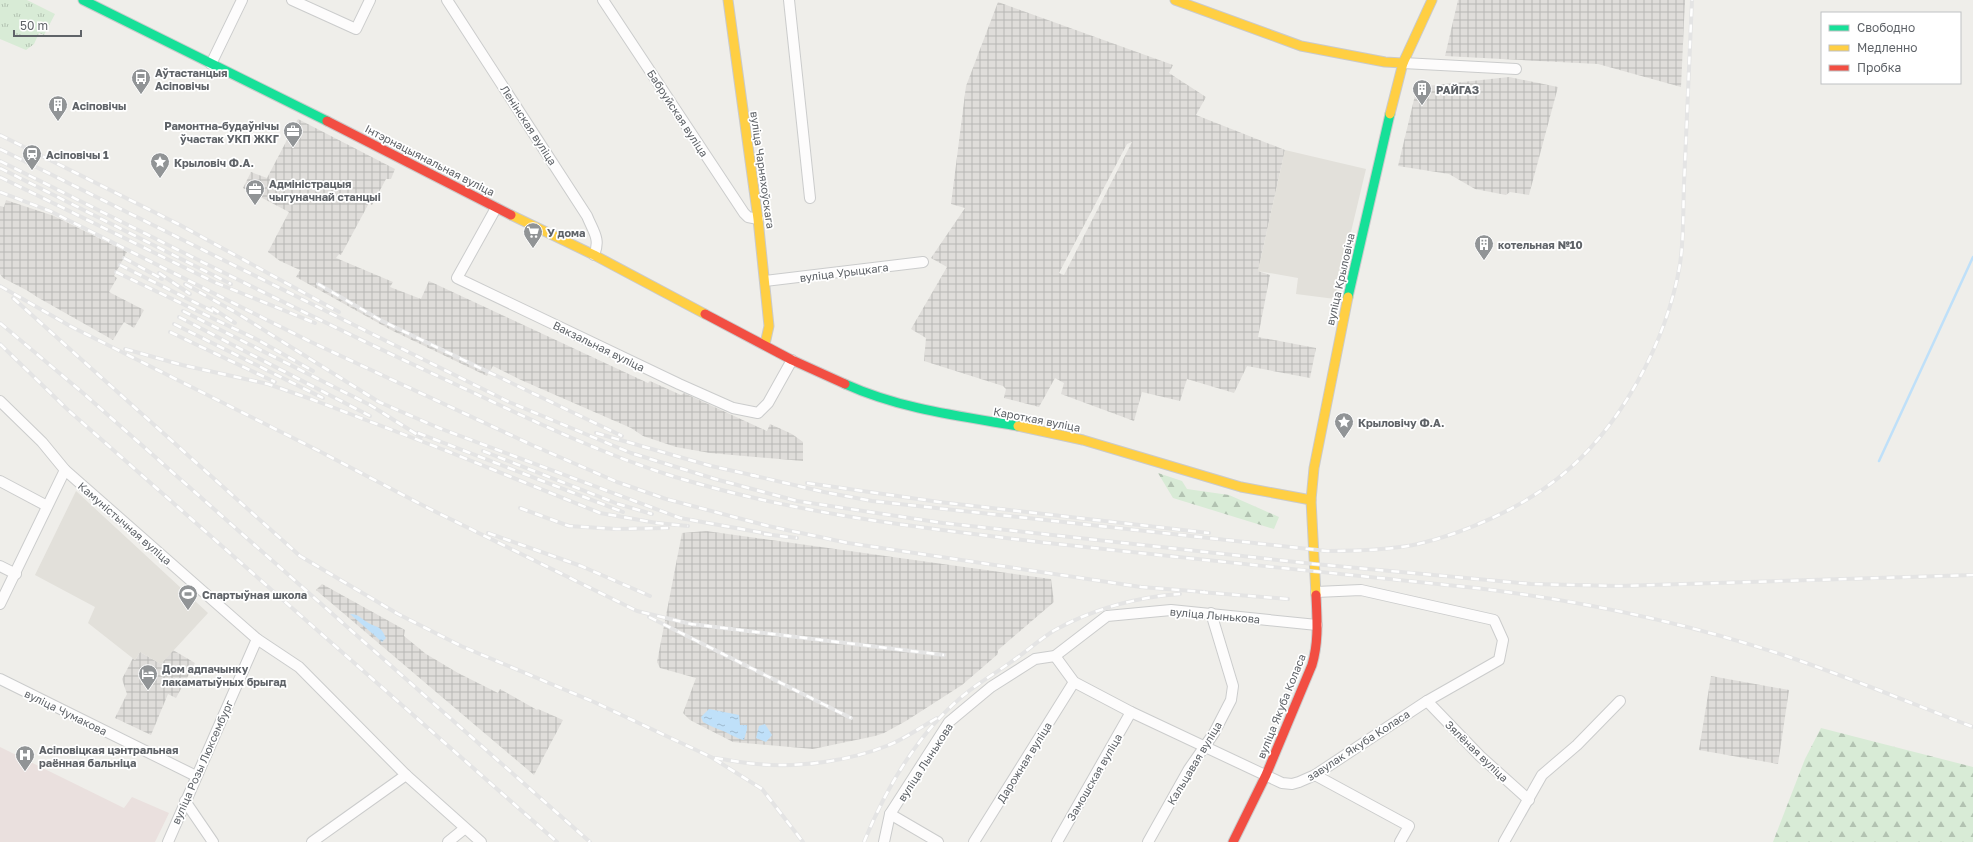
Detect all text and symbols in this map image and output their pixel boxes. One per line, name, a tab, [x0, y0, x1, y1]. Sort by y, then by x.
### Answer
scale bar	[14, 12, 81, 38]
legend	[1821, 12, 1961, 84]
text: 50 m	[20, 18, 48, 33]
text: Свободно	[1857, 20, 1915, 35]
text: Медленно	[1857, 40, 1917, 55]
text: Пробка	[1857, 60, 1901, 75]
place label: Аўтастанцыя Асіповічы	[155, 66, 227, 92]
bus stop icon: Аўтастанцыя Асіповічы	[130, 67, 152, 95]
street label: Бабруйская вуліца	[645, 67, 711, 159]
building icon: РАЙГАЗ	[1411, 78, 1433, 106]
street label: Ленінская вуліца	[498, 83, 560, 167]
place label: РАЙГАЗ	[1436, 83, 1479, 96]
building icon: Асіповічы	[47, 94, 69, 122]
place label: Асіповічы	[72, 99, 126, 112]
street label: вуліца Чарняхоўскага	[748, 111, 778, 229]
place label: Рамонтна-будаўнічы ўчастак УКП ЖКГ	[164, 119, 279, 145]
office icon: Рамонтна-будаўнічы ўчастак УКП ЖКГ	[282, 120, 304, 148]
street label: Інтэрнацыянальная вуліца	[363, 122, 497, 198]
station icon: Асіповічы 1	[21, 143, 43, 171]
place label: Асіповічы 1	[46, 148, 109, 161]
place icon: Крыловіч Ф.А.	[149, 151, 171, 179]
place label: Крыловіч Ф.А.	[174, 156, 254, 169]
place label: Адміністрацыя чыгуначнай станцыі	[269, 177, 381, 203]
office icon: Адміністрацыя чыгуначнай станцыі	[244, 178, 266, 206]
supermarket icon: У дома	[522, 221, 544, 249]
place label: У дома	[547, 226, 585, 239]
street label: вуліца Крыловіча	[1323, 232, 1357, 326]
building icon: котельная №10	[1473, 233, 1495, 261]
place label: котельная №10	[1498, 238, 1583, 251]
street label: вуліца Урыцкага	[799, 260, 889, 284]
street label: Вакзальная вуліца	[551, 318, 647, 374]
street label: Кароткая вуліца	[992, 404, 1082, 434]
place icon: Крыловічу Ф.А.	[1333, 411, 1355, 439]
place label: Крыловічу Ф.А.	[1358, 416, 1445, 429]
street label: Камуністычная вуліца	[76, 479, 174, 567]
sports icon: Спартыўная школа	[177, 583, 199, 611]
place label: Спартыўная школа	[202, 588, 307, 601]
street label: вуліца Лынькова	[1169, 605, 1261, 625]
street label: вуліца Якуба Коласа	[1254, 652, 1308, 760]
place label: Дом адпачынку лакаматыўных брыгад	[162, 662, 287, 688]
hotel icon: Дом адпачынку лакаматыўных брыгад	[137, 663, 159, 691]
street label: вуліца Чумакова	[23, 686, 109, 738]
street label: вуліца Розы Люксембург	[169, 698, 235, 826]
street label: завулак Якуба Коласа	[1304, 707, 1412, 783]
street label: Зялёная вуліца	[1443, 718, 1511, 784]
street label: Дарожная вуліца	[994, 719, 1054, 805]
street label: Кальцавая вуліца	[1164, 719, 1224, 807]
street label: вуліца Лынькова	[895, 720, 955, 804]
street label: Замошская вуліца	[1064, 731, 1124, 823]
place label: Асіповіцкая цэнтральная раённая бальніца	[39, 743, 178, 769]
hospital icon: Асіповіцкая цэнтральная раённая бальніца	[14, 744, 36, 772]

